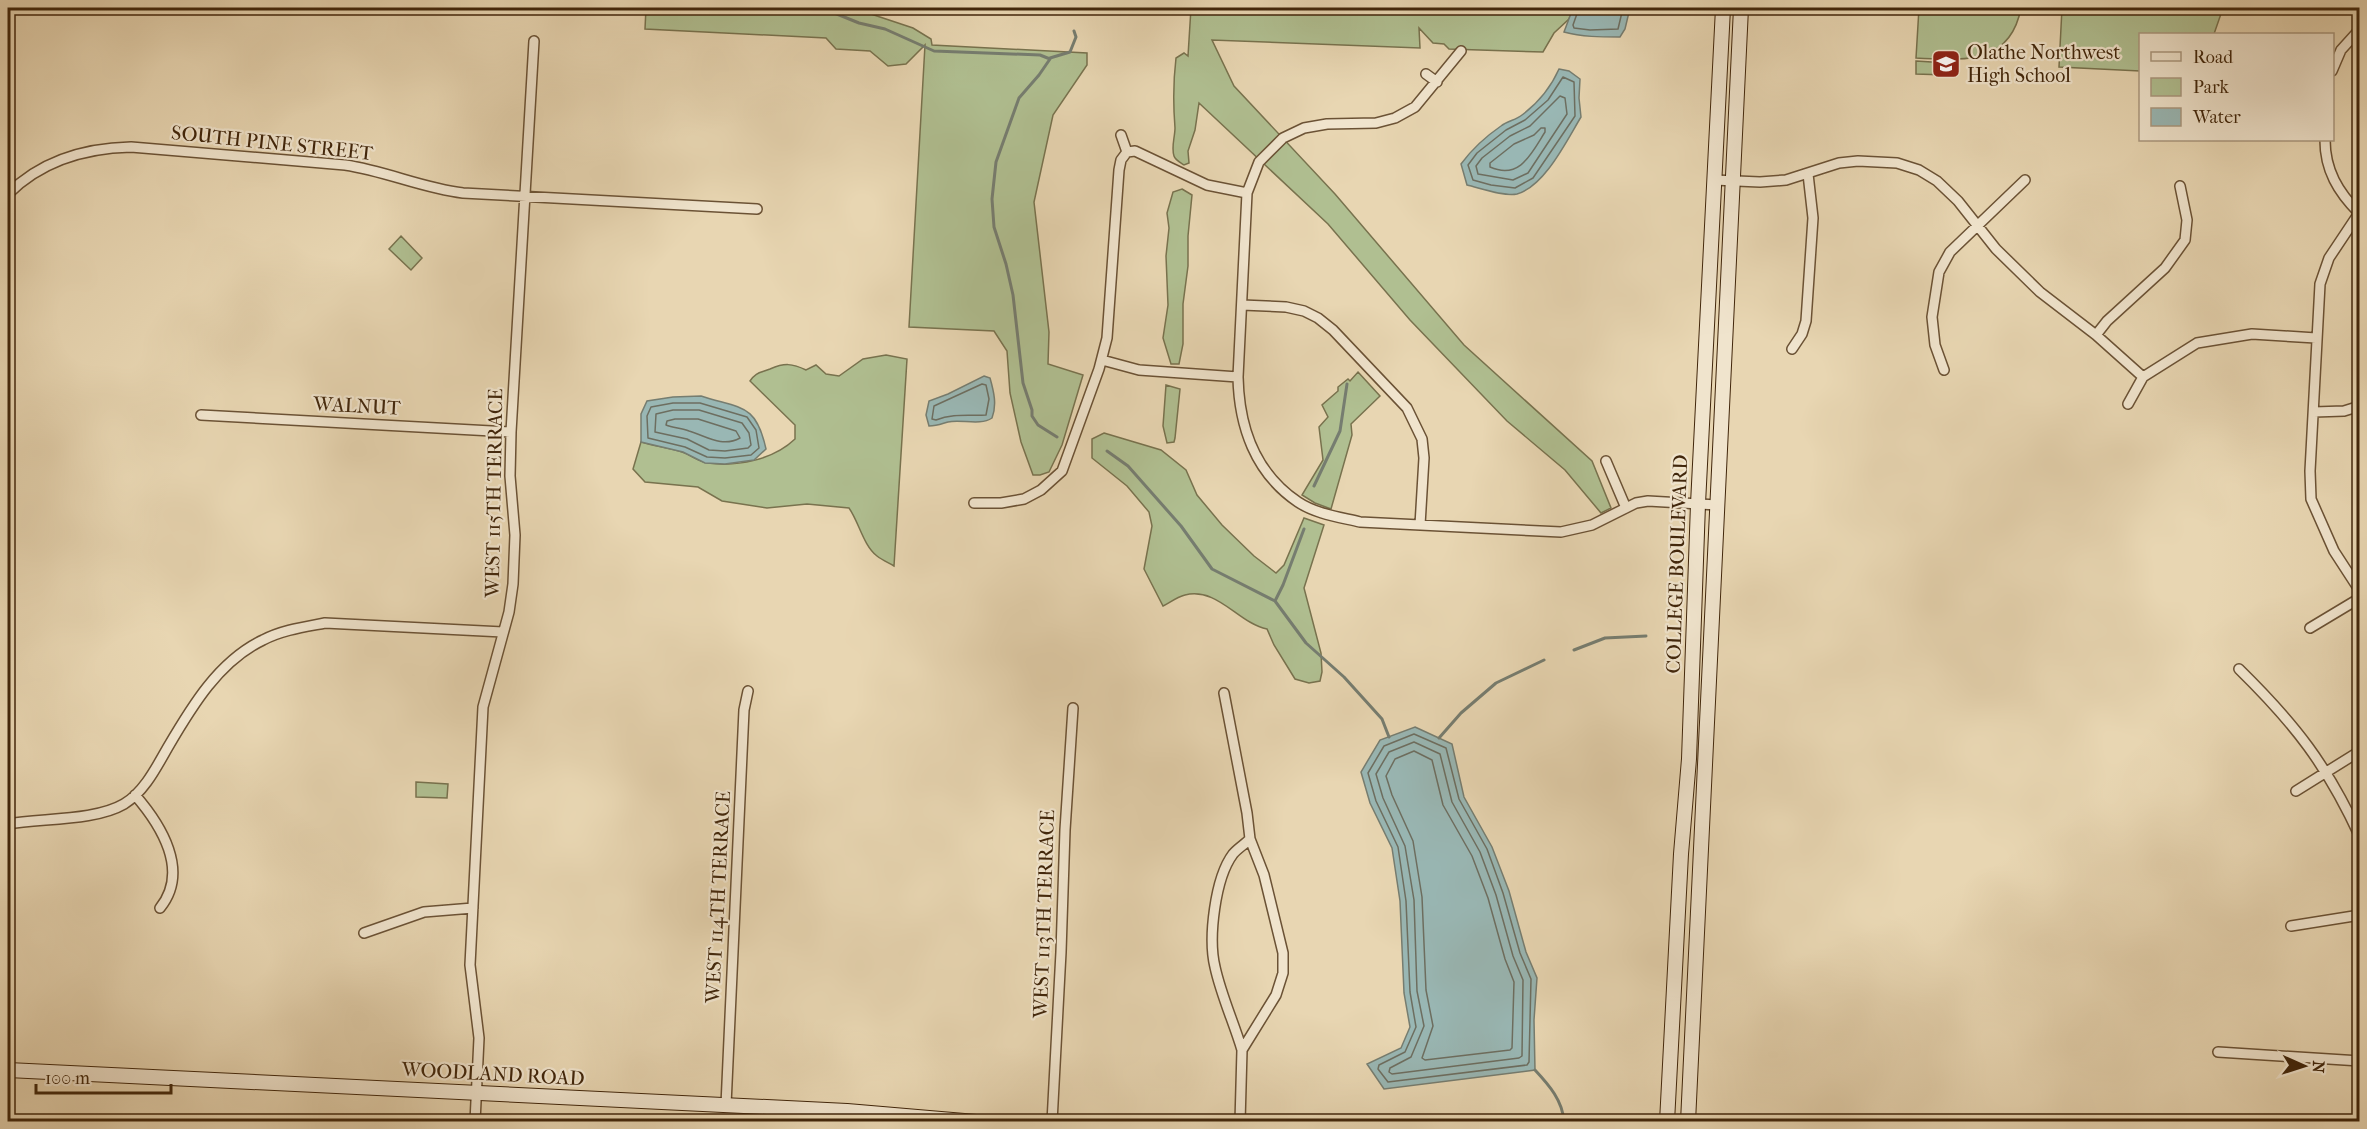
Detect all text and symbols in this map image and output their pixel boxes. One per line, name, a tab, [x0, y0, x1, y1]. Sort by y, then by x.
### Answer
legend	[2139, 33, 2334, 141]
place label: Olathe Northwest High School	[1967, 41, 2120, 87]
text: Road	[2193, 47, 2233, 68]
school or university icon: Olathe Northwest High School	[1930, 48, 1962, 80]
text: Park	[2193, 77, 2230, 98]
text: Water	[2192, 107, 2241, 128]
street label: SOUTH PINE STREET	[170, 121, 374, 165]
street label: WEST 115TH TERRACE	[481, 388, 507, 599]
street label: WALNUT	[312, 392, 402, 420]
street label: COLLEGE BOULEVARD	[1662, 454, 1692, 674]
street label: WEST 114TH TERRACE	[701, 790, 735, 1005]
street label: WEST 113TH TERRACE	[1029, 809, 1059, 1020]
north arrow	[2274, 1036, 2334, 1096]
scale bar	[36, 1057, 171, 1095]
street label: WOODLAND ROAD	[400, 1058, 585, 1090]
text: N	[2309, 1060, 2328, 1074]
text: 100 m	[45, 1068, 90, 1089]

